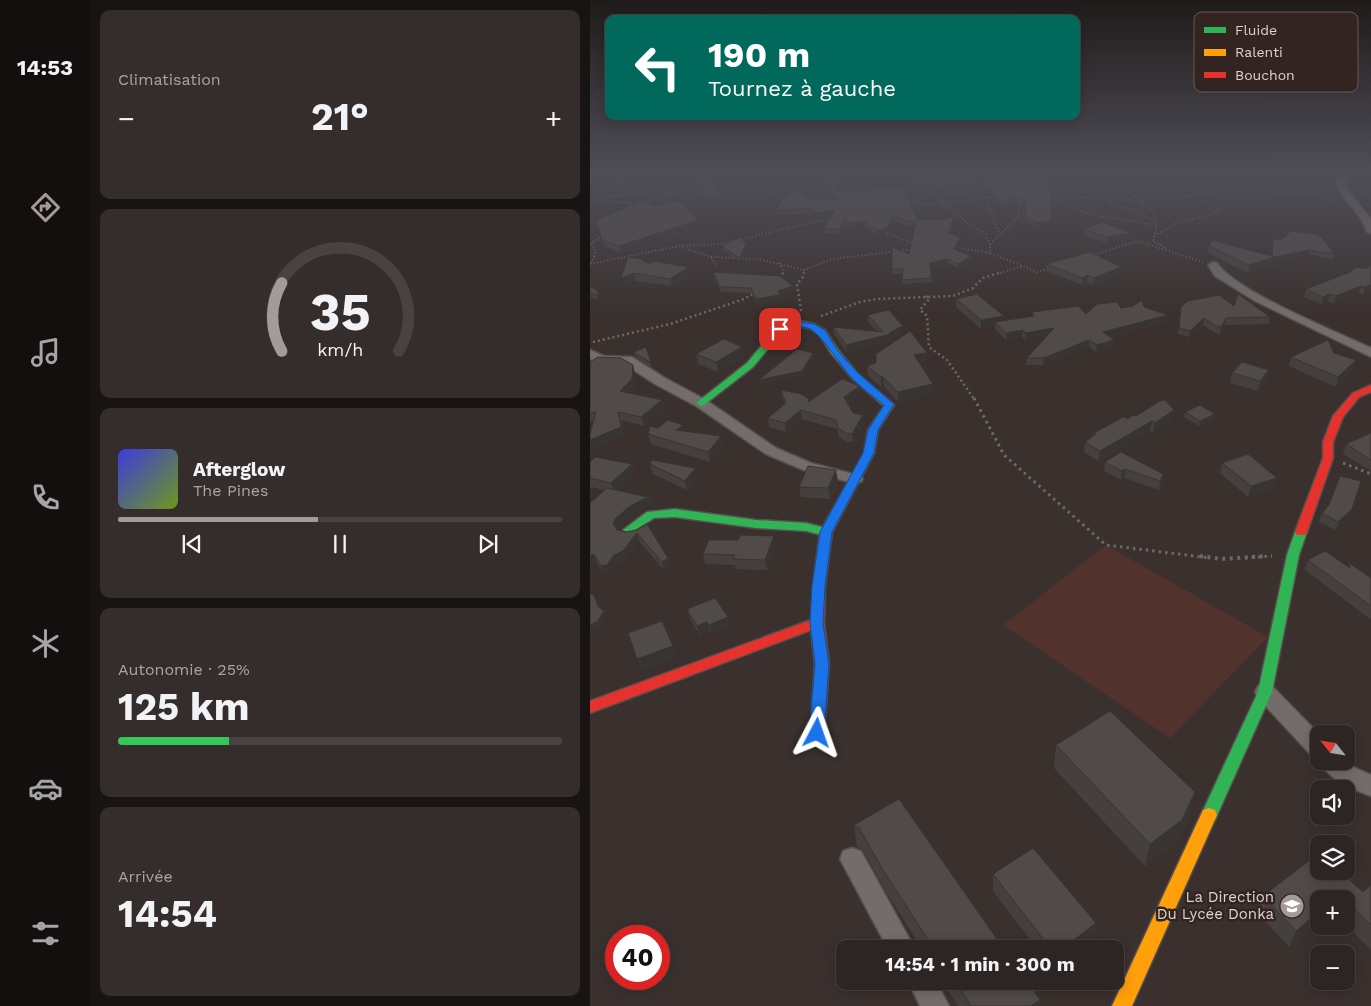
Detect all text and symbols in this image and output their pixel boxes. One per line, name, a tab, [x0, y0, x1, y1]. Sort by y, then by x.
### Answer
legend	[1194, 12, 1358, 92]
text: Fluide	[1235, 22, 1277, 38]
text: 190 m	[708, 34, 810, 76]
icon: left	[625, 35, 690, 100]
text: Ralenti	[1235, 44, 1283, 60]
text: 14:53	[17, 55, 73, 80]
text: Bouchon	[1235, 67, 1295, 83]
text: Climatisation	[118, 70, 221, 89]
text: Tournez à gauche	[708, 76, 896, 101]
text: 21°	[311, 95, 369, 139]
text: −	[118, 102, 135, 135]
text: +	[545, 102, 562, 135]
icon: directions	[28, 190, 63, 225]
text: 35	[309, 282, 371, 343]
pin	[759, 308, 801, 350]
icon: arrive	[766, 315, 794, 343]
icon: music	[28, 335, 63, 370]
text: km/h	[317, 339, 363, 360]
text: Afterglow	[193, 458, 285, 481]
icon: phone	[28, 480, 63, 515]
text: The Pines	[193, 481, 269, 500]
icon: previous	[178, 530, 206, 558]
icon: pause	[326, 530, 354, 558]
icon: next	[474, 530, 502, 558]
icon: climate	[28, 626, 63, 661]
text: Autonomie · 25%	[118, 660, 250, 679]
text: 125 km	[118, 685, 249, 729]
position arrow	[790, 706, 842, 758]
north arrow	[1310, 725, 1355, 770]
map controls	[1310, 725, 1355, 990]
icon: car	[28, 771, 63, 806]
button: sound	[1310, 780, 1355, 825]
button: layers	[1310, 835, 1355, 880]
text: Arrivée	[118, 867, 173, 886]
place label: La Direction Du Lycée Donka	[1157, 888, 1274, 923]
button: +	[1310, 890, 1355, 935]
text: 14:54	[118, 892, 217, 936]
school or university icon: La Direction Du Lycée Donka	[1279, 893, 1305, 919]
icon: filters	[28, 916, 63, 951]
speed limit sign: 40	[605, 925, 670, 990]
button: −	[1310, 945, 1355, 990]
text: 14:54 · 1 min · 300 m	[885, 953, 1075, 976]

